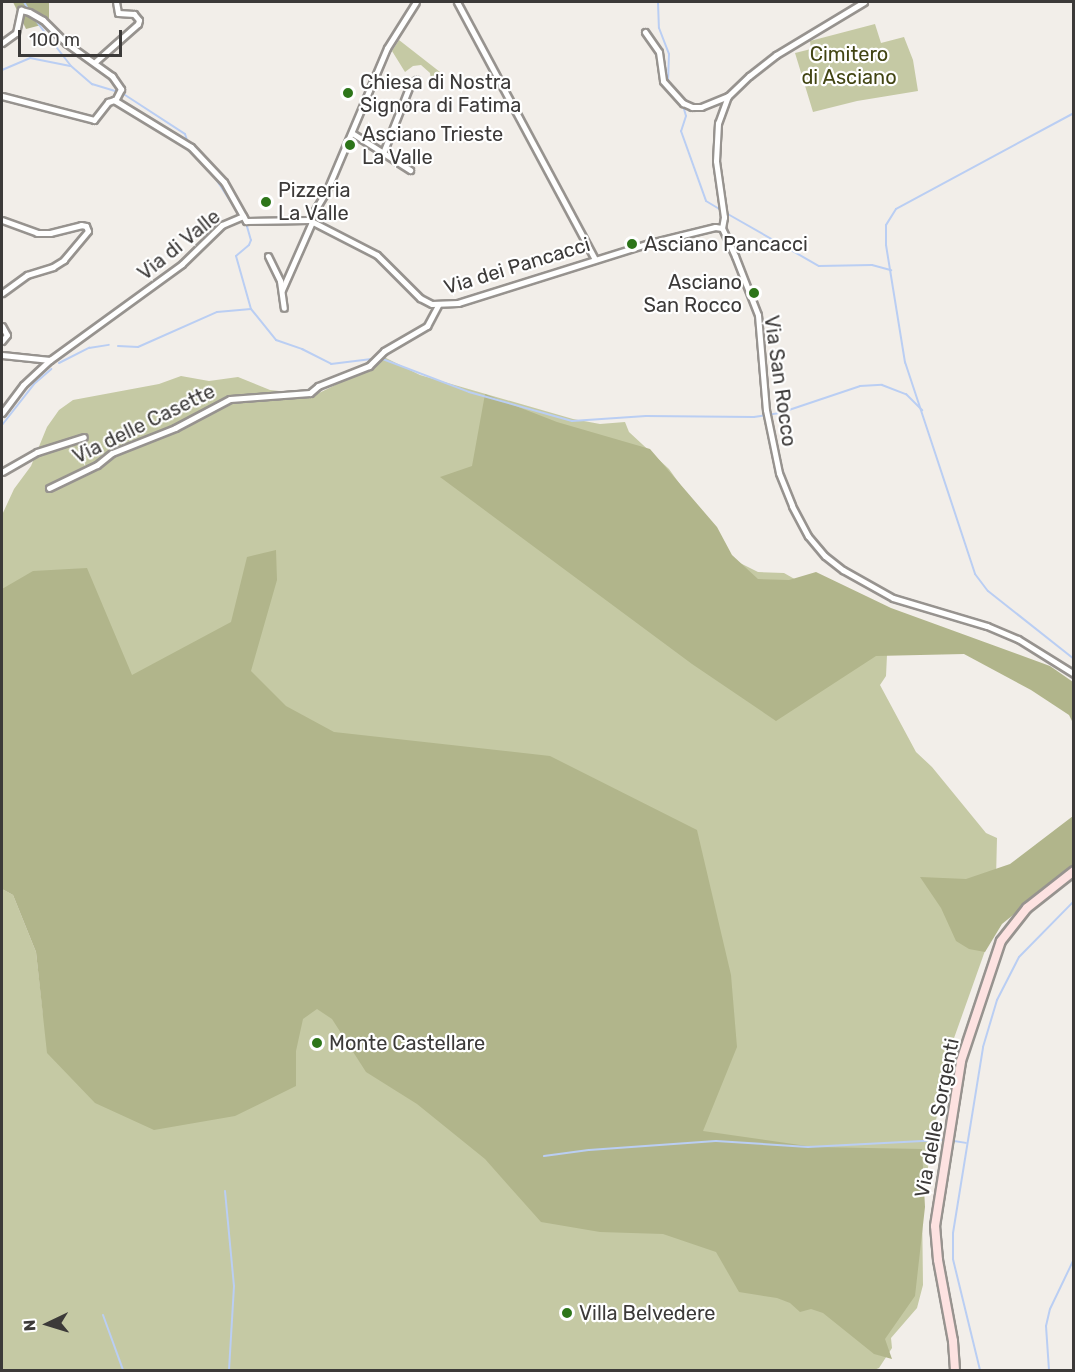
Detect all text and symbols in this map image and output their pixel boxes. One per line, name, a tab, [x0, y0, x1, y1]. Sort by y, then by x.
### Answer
scale bar	[21, 18, 124, 56]
text: 100 m	[29, 29, 80, 51]
park label: Cimitero di Asciano	[801, 43, 897, 90]
place label: Chiesa di Nostra Signora di Fatima	[360, 70, 521, 117]
marker: Chiesa di Nostra Signora di Fatima	[341, 86, 355, 100]
place label: Asciano Trieste La Valle	[362, 122, 504, 169]
marker: Asciano Trieste La Valle	[343, 138, 357, 152]
place label: Pizzeria La Valle	[278, 178, 351, 225]
marker: Pizzeria La Valle	[259, 195, 273, 209]
street label: Via di Valle	[133, 204, 225, 286]
street label: Via dei Pancacci	[441, 232, 593, 300]
place label: Asciano Pancacci	[644, 232, 808, 256]
marker: Asciano Pancacci	[625, 237, 639, 251]
place label: Asciano San Rocco	[643, 270, 742, 317]
marker: Asciano San Rocco	[747, 286, 761, 300]
street label: Via San Rocco	[759, 314, 801, 448]
street label: Via delle Casette	[69, 379, 219, 469]
place label: Monte Castellare	[329, 1031, 485, 1055]
marker: Monte Castellare	[310, 1036, 324, 1050]
street label: Via delle Sorgenti	[910, 1036, 964, 1200]
north arrow	[18, 1294, 78, 1354]
place label: Villa Belvedere	[579, 1301, 716, 1325]
marker: Villa Belvedere	[560, 1306, 574, 1320]
text: N	[20, 1319, 39, 1332]

